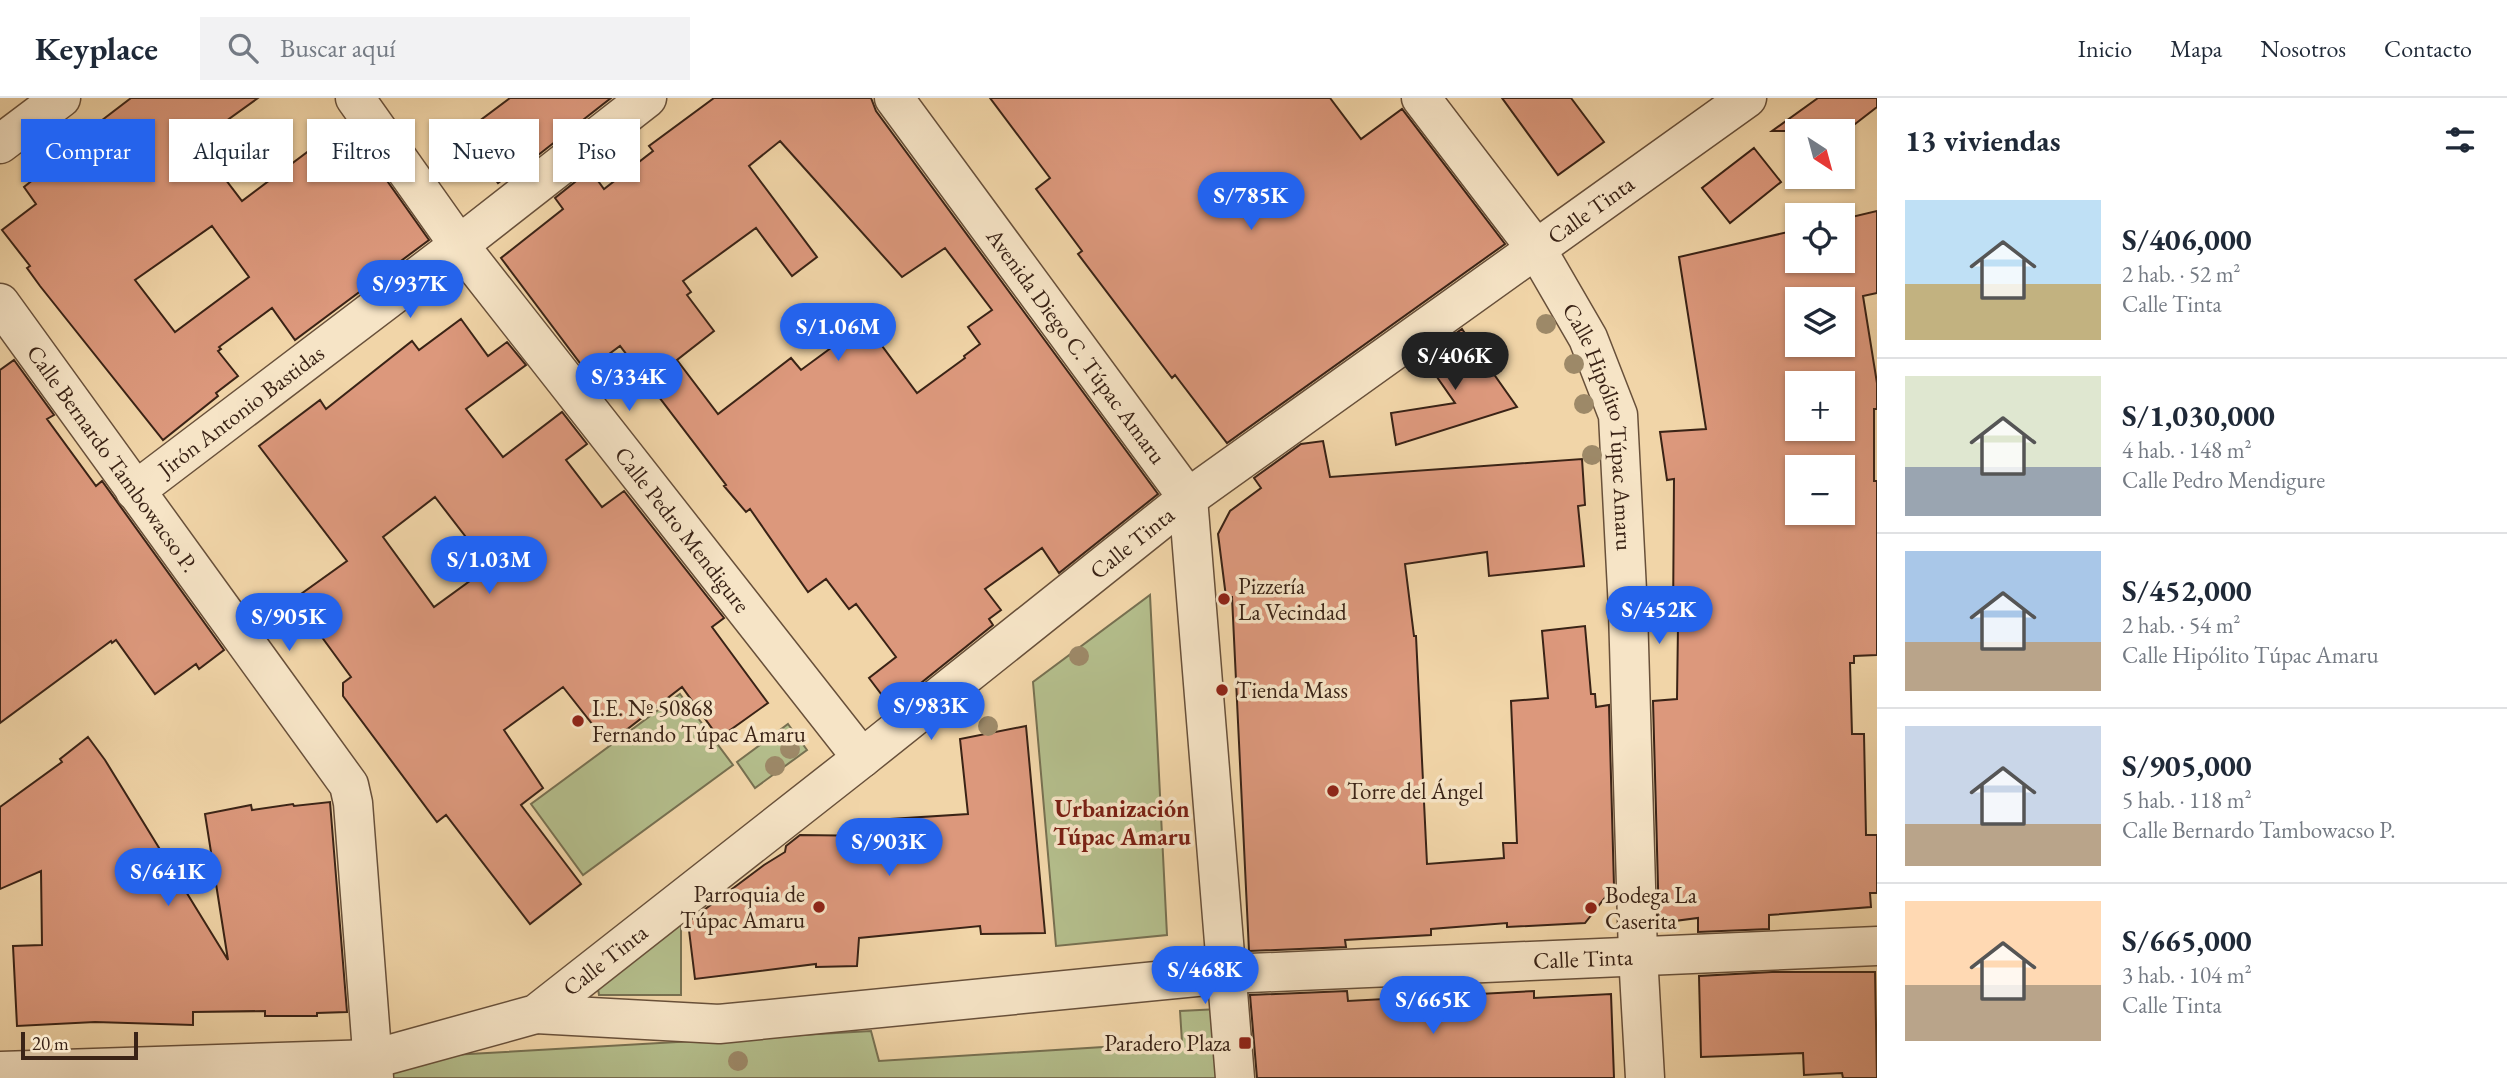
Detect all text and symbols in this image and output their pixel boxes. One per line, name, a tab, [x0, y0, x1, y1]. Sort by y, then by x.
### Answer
search box	[200, 17, 690, 80]
text: Keyplace	[35, 27, 158, 70]
icon: search	[224, 29, 262, 67]
text: Buscar aquí	[280, 31, 396, 65]
text: Inicio	[2078, 33, 2132, 64]
text: Mapa	[2170, 33, 2222, 64]
text: Nosotros	[2260, 33, 2346, 64]
text: Contacto	[2384, 33, 2472, 64]
chip: Comprar	[21, 119, 155, 182]
chip: Alquilar	[169, 119, 293, 182]
chip: Filtros	[307, 119, 415, 182]
chip: Nuevo	[429, 119, 539, 182]
chip: Piso	[553, 119, 640, 182]
north arrow	[1785, 119, 1855, 189]
map controls	[1785, 119, 1855, 525]
text: 13 viviendas	[1905, 121, 2061, 160]
icon: filters	[2441, 121, 2479, 159]
street label: Calle Tinta	[1541, 168, 1641, 251]
pin: S/785K	[1194, 172, 1308, 232]
text: S/785K	[1214, 180, 1288, 210]
button: locate	[1785, 203, 1855, 273]
text: S/406,000	[2122, 220, 2252, 259]
street label: Avenida Diego C. Túpac Amaru	[979, 222, 1173, 470]
icon: home	[1961, 228, 2045, 312]
text: 2 hab. · 52 m²	[2122, 259, 2241, 289]
pin: S/937K	[353, 260, 467, 320]
text: S/937K	[373, 268, 447, 298]
button: layers	[1785, 287, 1855, 357]
text: Calle Tinta	[2122, 289, 2222, 319]
street label: Calle Hipólito Túpac Amaru	[1556, 297, 1640, 551]
pin: S/1.06M	[773, 303, 903, 363]
text: S/1.06M	[796, 311, 880, 341]
pin: S/406K	[1398, 332, 1512, 392]
street label: Jirón Antonio Bastidas	[150, 338, 330, 485]
street label: Calle Bernardo Tambowacso P.	[20, 339, 205, 578]
text: S/406K	[1418, 340, 1492, 370]
pin: S/334K	[572, 354, 686, 413]
text: S/334K	[592, 361, 666, 391]
button: +	[1785, 371, 1855, 441]
text: S/1,030,000	[2122, 396, 2275, 435]
icon: home	[1961, 404, 2045, 488]
text: 4 hab. · 148 m²	[2122, 435, 2252, 465]
street label: Calle Pedro Mendigure	[608, 440, 757, 619]
button: −	[1785, 455, 1855, 525]
text: Calle Pedro Mendigure	[2122, 465, 2325, 495]
street label: Calle Tinta	[1084, 499, 1181, 586]
pin: S/1.03M	[424, 536, 554, 596]
text: S/1.03M	[447, 544, 531, 574]
place label: Pizzería La Vecindad	[1238, 571, 1347, 627]
text: S/452,000	[2122, 571, 2252, 610]
icon: home	[1961, 579, 2045, 663]
pin: S/452K	[1602, 587, 1716, 646]
marker: Pizzería La Vecindad	[1216, 591, 1232, 607]
pin: S/905K	[232, 594, 346, 653]
text: S/452K	[1622, 594, 1696, 624]
text: S/905K	[252, 601, 326, 631]
text: 2 hab. · 54 m²	[2122, 610, 2241, 640]
text: Calle Hipólito Túpac Amaru	[2122, 640, 2379, 670]
place label: Tienda Mass	[1236, 675, 1348, 705]
pin: S/983K	[874, 682, 988, 742]
marker: Tienda Mass	[1214, 682, 1230, 698]
text: S/983K	[894, 690, 968, 720]
place label: I.E. Nº 50868 Fernando Túpac Amaru	[592, 693, 806, 749]
marker: I.E. Nº 50868 Fernando Túpac Amaru	[570, 713, 586, 729]
text: S/905,000	[2122, 746, 2252, 785]
icon: home	[1961, 754, 2045, 838]
place label: Torre del Ángel	[1347, 776, 1484, 806]
marker: Torre del Ángel	[1325, 783, 1341, 799]
text: 5 hab. · 118 m²	[2122, 785, 2252, 815]
district label: Urbanización Túpac Amaru	[1053, 793, 1192, 852]
text: Calle Bernardo Tambowacso P.	[2122, 815, 2395, 845]
pin: S/903K	[832, 818, 946, 878]
text: S/903K	[852, 826, 926, 856]
pin: S/641K	[111, 848, 225, 908]
text: S/641K	[131, 856, 205, 886]
place label: Parroquia de Túpac Amaru	[680, 879, 805, 935]
place label: Bodega La Caserita	[1605, 880, 1698, 936]
marker: Parroquia de Túpac Amaru	[811, 899, 827, 915]
marker: Bodega La Caserita	[1583, 900, 1599, 916]
street label: Calle Tinta	[556, 917, 654, 1002]
text: S/665,000	[2122, 921, 2252, 960]
icon: home	[1961, 929, 2045, 1013]
street label: Calle Tinta	[1532, 941, 1634, 976]
pin: S/468K	[1148, 946, 1262, 1006]
text: S/468K	[1168, 954, 1242, 984]
text: 3 hab. · 104 m²	[2122, 960, 2252, 990]
pin: S/665K	[1376, 976, 1490, 1036]
text: S/665K	[1396, 984, 1470, 1014]
text: Calle Tinta	[2122, 990, 2222, 1020]
place label: Paradero Plaza	[1104, 1028, 1232, 1058]
scale bar	[21, 1029, 138, 1061]
text: 20 m	[32, 1031, 69, 1056]
marker: Paradero Plaza	[1237, 1035, 1253, 1051]

